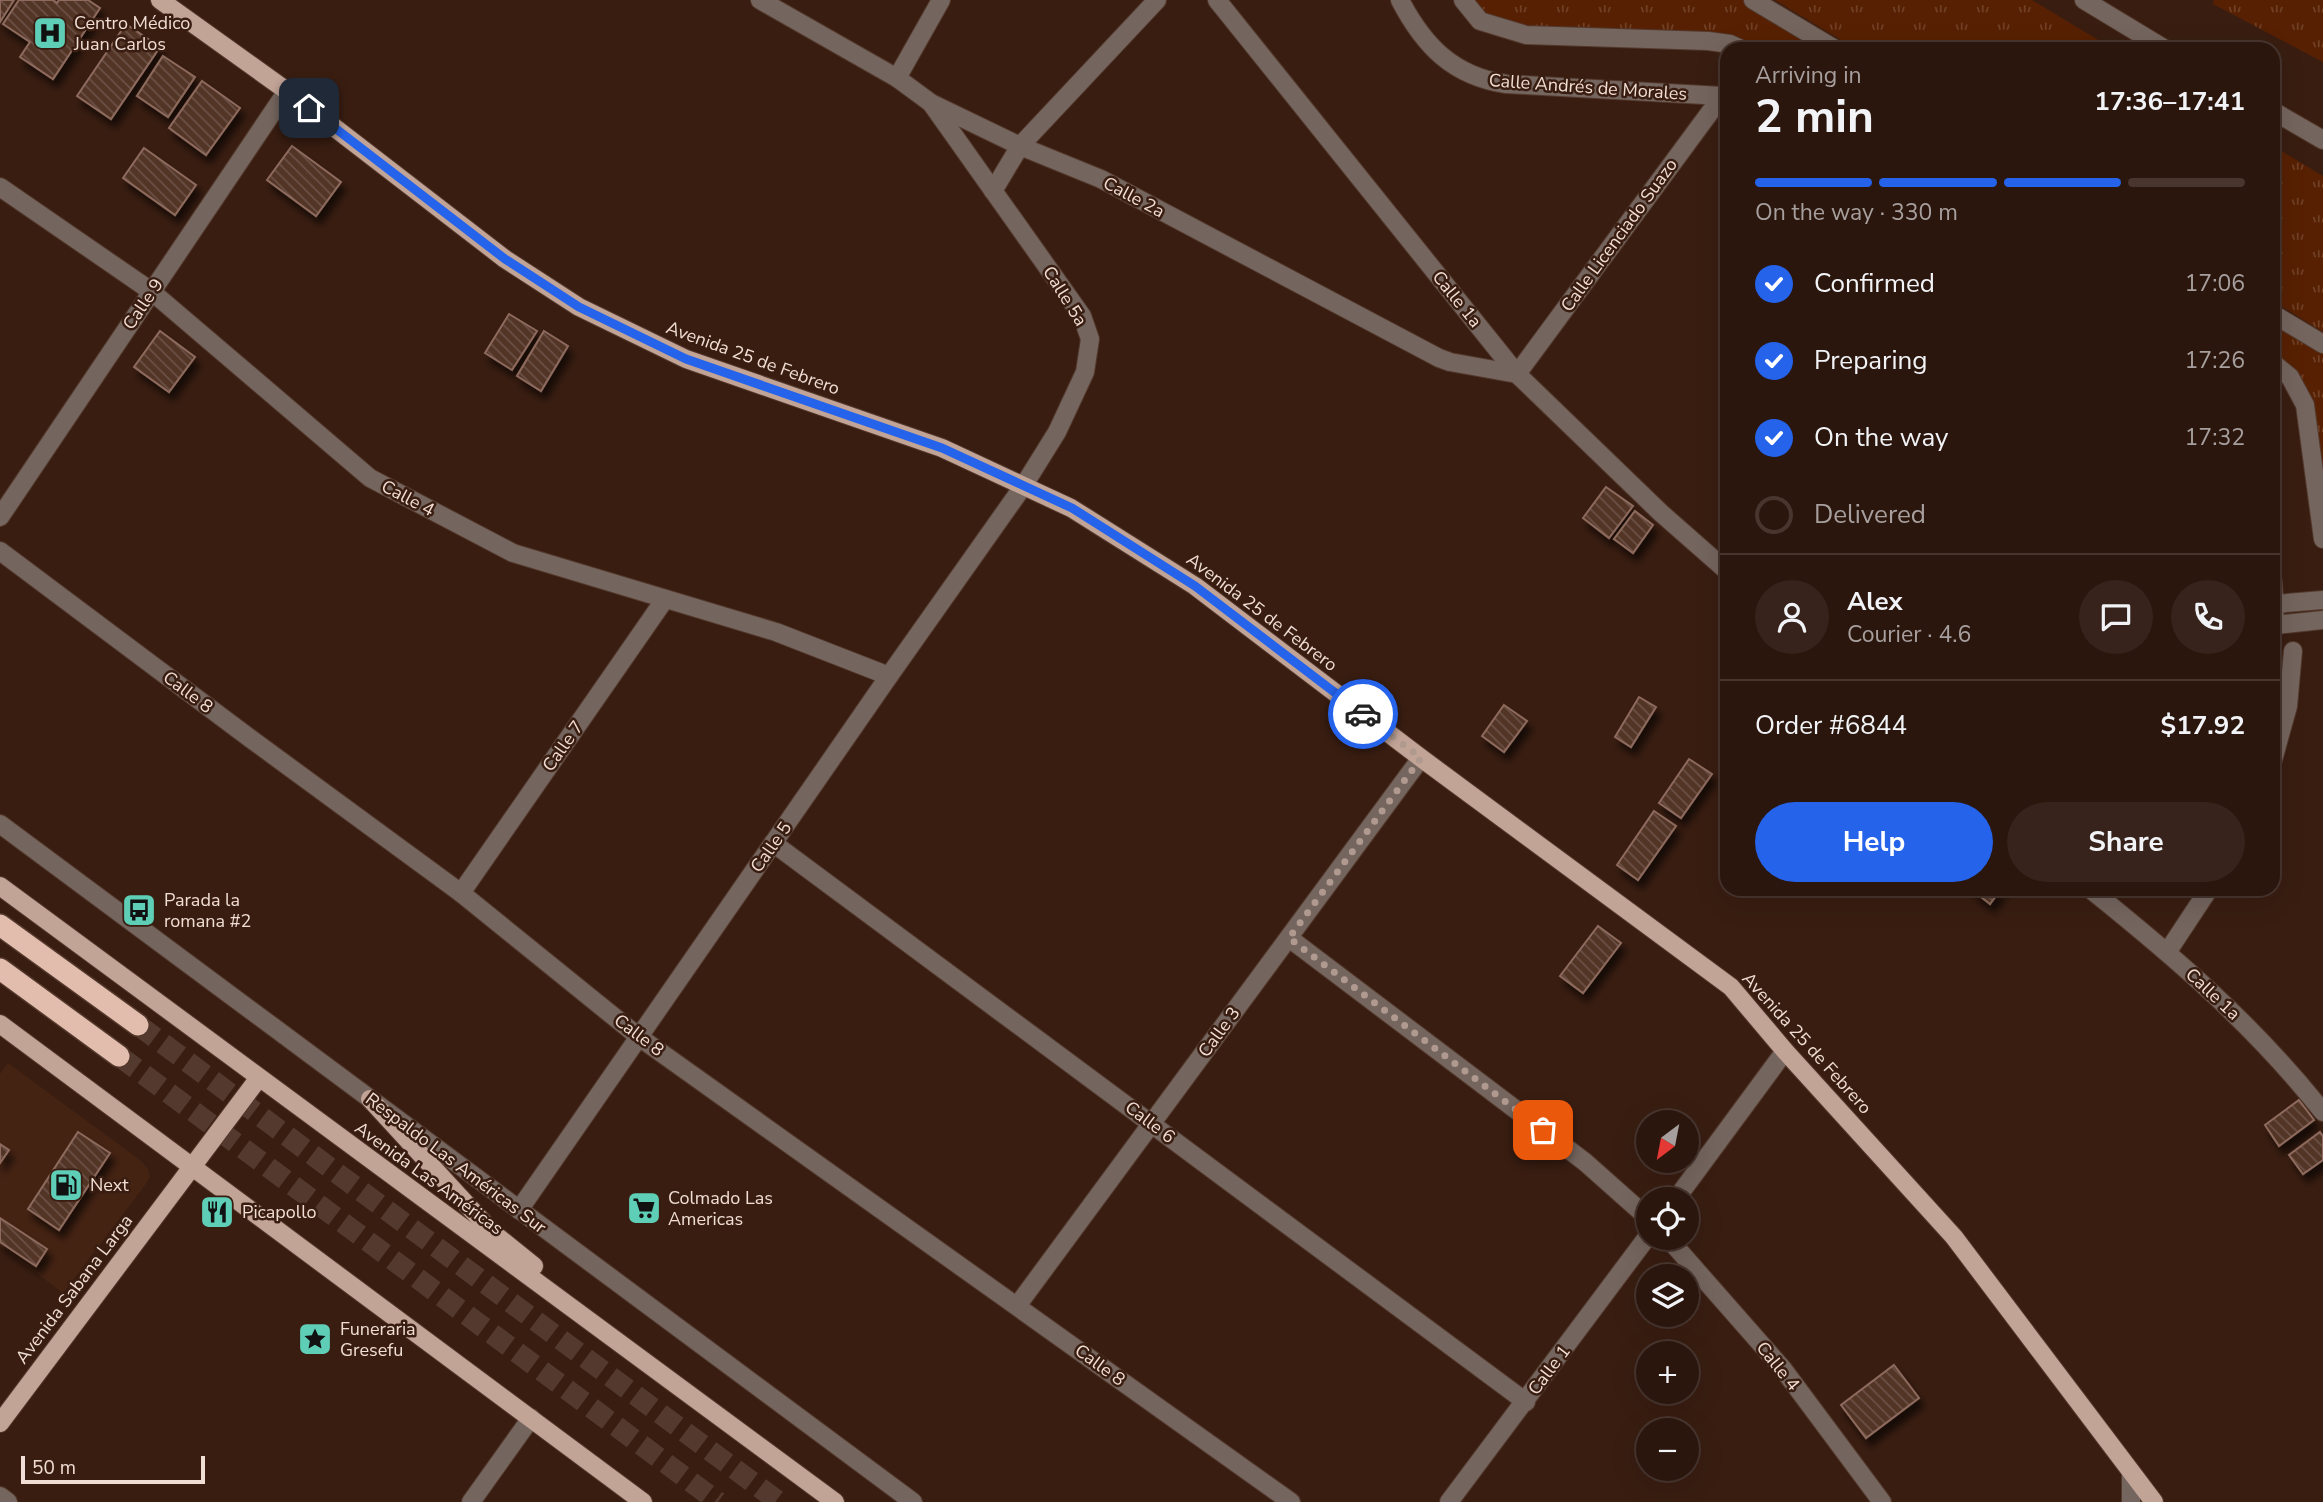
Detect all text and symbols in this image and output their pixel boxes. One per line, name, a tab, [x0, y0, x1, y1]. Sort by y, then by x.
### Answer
place label: Centro Médico Juan Carlos	[73, 11, 190, 56]
hospital icon: Centro Médico Juan Carlos	[31, 14, 69, 52]
text: Arriving in	[1755, 60, 1862, 91]
street label: Calle Andrés de Morales	[1488, 68, 1688, 106]
pin	[279, 78, 339, 138]
text: 17:36–17:41	[2094, 84, 2245, 119]
text: 2 min	[1755, 85, 1874, 148]
icon: home	[290, 89, 328, 127]
street label: Calle Licenciado Suazo	[1555, 153, 1683, 317]
street label: Calle 2a	[1099, 171, 1169, 223]
text: On the way · 330 m	[1755, 197, 1958, 228]
street label: Calle 5a	[1037, 261, 1093, 331]
icon: check	[1755, 265, 1793, 303]
street label: Calle 1a	[1427, 266, 1487, 332]
text: Confirmed	[1814, 266, 1935, 301]
text: 17:06	[2185, 268, 2245, 299]
street label: Calle 9	[117, 274, 169, 334]
street label: Avenida 25 de Febrero	[663, 315, 843, 401]
icon: check	[1755, 342, 1793, 380]
text: Preparing	[1814, 343, 1927, 378]
text: 17:26	[2185, 345, 2245, 376]
icon: check	[1755, 419, 1793, 457]
text: On the way	[1814, 420, 1948, 455]
text: 17:32	[2185, 422, 2245, 453]
street label: Calle 4	[377, 474, 439, 522]
text: Delivered	[1814, 497, 1926, 532]
street label: Avenida 25 de Febrero	[1182, 547, 1342, 677]
button: person	[1755, 580, 1829, 654]
button: chat	[2079, 580, 2153, 654]
button: phone	[2171, 580, 2245, 654]
text: Alex	[1847, 584, 1903, 619]
text: Courier · 4.6	[1847, 619, 1971, 650]
street label: Calle 8	[158, 665, 218, 719]
courier	[1328, 679, 1398, 749]
icon: car	[1344, 695, 1382, 733]
text: Order #6844	[1755, 708, 1907, 743]
text: $17.92	[2161, 708, 2245, 743]
street label: Calle 7	[537, 716, 589, 776]
button: Help	[1755, 802, 1993, 882]
button: Share	[2007, 802, 2245, 882]
street label: Calle 5	[745, 817, 797, 877]
place label: Parada la romana #2	[164, 888, 251, 933]
bus stop icon: Parada la romana #2	[120, 891, 158, 929]
street label: Calle 1a	[2181, 963, 2245, 1025]
street label: Avenida 25 de Febrero	[1737, 967, 1877, 1119]
street label: Calle 3	[1193, 1002, 1245, 1062]
street label: Calle 8	[609, 1008, 669, 1062]
street label: Respaldo Las Américas Sur	[361, 1087, 552, 1239]
street label: Calle 6	[1120, 1095, 1180, 1149]
pin	[1513, 1100, 1573, 1160]
north arrow	[1636, 1110, 1699, 1172]
map controls	[1636, 1110, 1699, 1481]
icon: bag	[1524, 1111, 1562, 1149]
street label: Avenida Las Américas	[350, 1116, 508, 1240]
fuel station icon: Next	[47, 1166, 85, 1204]
place label: Next	[90, 1173, 129, 1197]
place label: Colmado Las Americas	[668, 1186, 773, 1231]
button: locate	[1636, 1187, 1699, 1250]
supermarket icon: Colmado Las Americas	[625, 1189, 663, 1227]
restaurant icon: Picapollo	[198, 1193, 236, 1231]
place label: Picapollo	[242, 1200, 316, 1224]
street label: Avenida Sabana Larga	[10, 1209, 138, 1369]
button: layers	[1636, 1264, 1699, 1327]
place label: Funeraria Gresefu	[340, 1317, 416, 1362]
place icon: Funeraria Gresefu	[296, 1320, 334, 1358]
street label: Calle 4	[1751, 1336, 1805, 1396]
street label: Calle 8	[1070, 1339, 1130, 1391]
street label: Calle 1	[1522, 1340, 1576, 1400]
button: +	[1636, 1341, 1699, 1404]
button: −	[1636, 1418, 1699, 1481]
scale bar	[21, 1453, 205, 1485]
text: 50 m	[32, 1455, 76, 1481]

